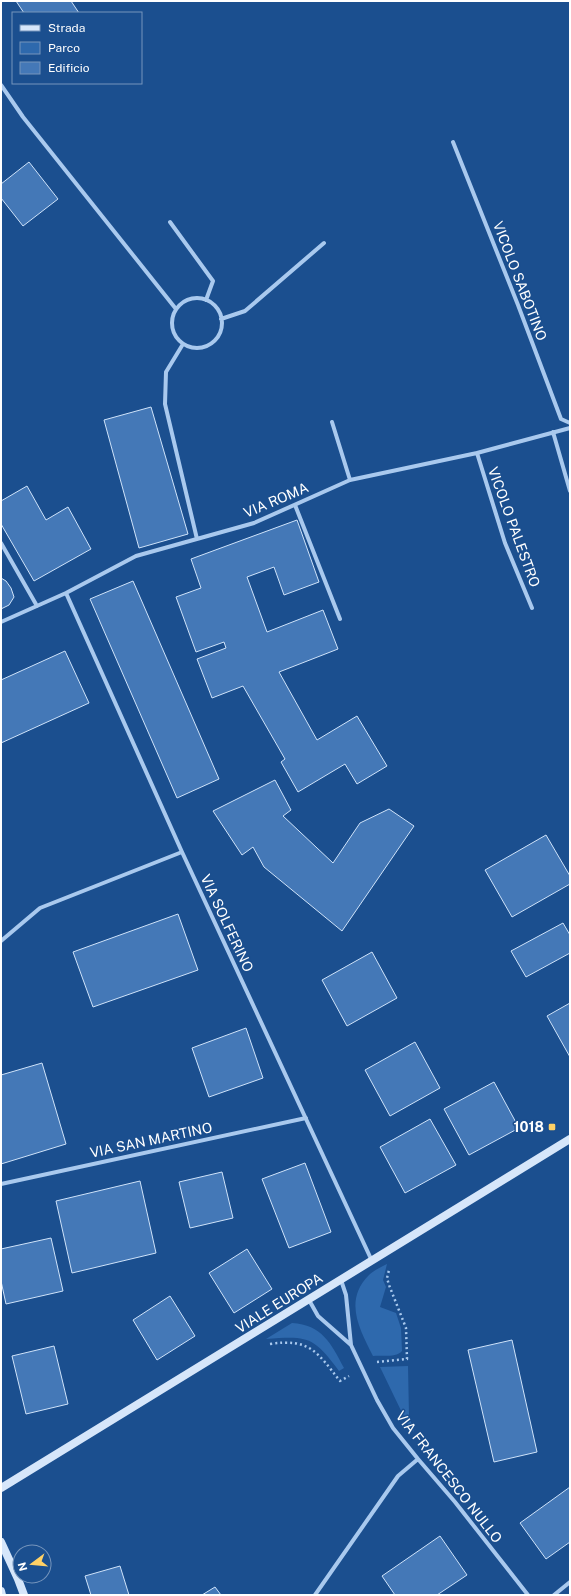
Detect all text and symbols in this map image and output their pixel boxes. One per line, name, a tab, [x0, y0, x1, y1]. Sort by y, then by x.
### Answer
legend	[12, 12, 142, 84]
text: Strada	[48, 21, 85, 35]
text: Parco	[48, 41, 80, 55]
text: Edificio	[48, 61, 90, 75]
street label: VICOLO SABOTINO	[490, 219, 550, 343]
street label: VICOLO PALESTRO	[485, 465, 543, 589]
street label: VIA ROMA	[241, 479, 311, 521]
street label: VIA SOLFERINO	[197, 872, 257, 974]
street label: VIA SAN MARTINO	[88, 1119, 214, 1161]
place label: 1018	[514, 1119, 544, 1135]
marker: 1018	[547, 1122, 557, 1132]
street label: VIALE EUROPA	[233, 1270, 326, 1336]
street label: VIA FRANCESCO NULLO	[393, 1408, 505, 1546]
north arrow	[12, 1544, 52, 1584]
text: N	[15, 1561, 29, 1573]

